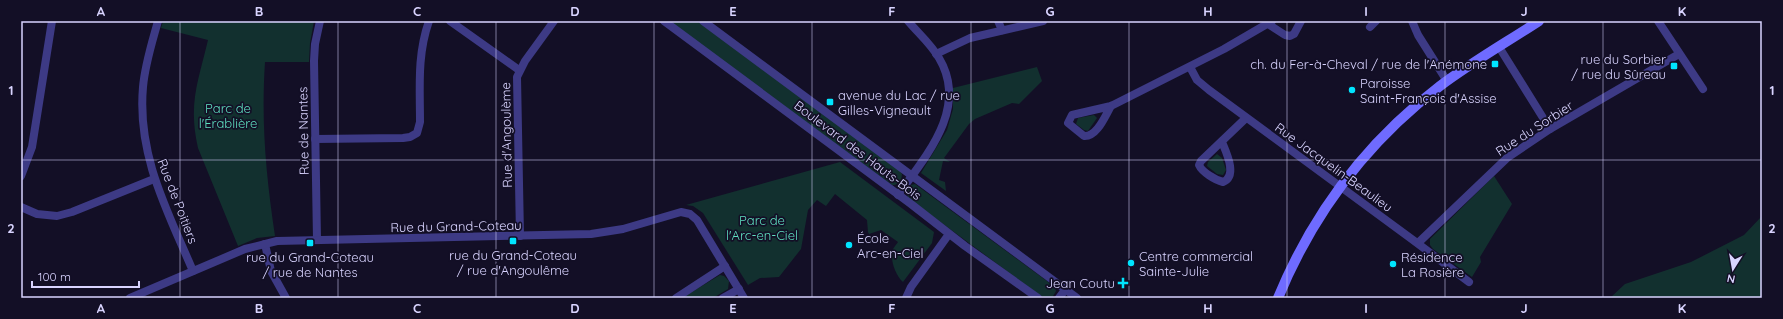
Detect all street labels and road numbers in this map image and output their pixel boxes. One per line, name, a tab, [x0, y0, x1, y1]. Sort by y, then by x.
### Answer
street label: Rue d'Angoulème	[497, 82, 515, 188]
street label: Rue de Nantes	[294, 87, 312, 175]
street label: Boulevard des Hauts-Bois	[791, 97, 925, 203]
street label: Rue du Sorbier	[1492, 97, 1576, 159]
street label: Rue Jacquelin-Beaulieu	[1272, 119, 1396, 215]
street label: Rue de Poitiers	[154, 156, 202, 246]
street label: Rue du Grand-Coteau	[390, 217, 522, 235]

